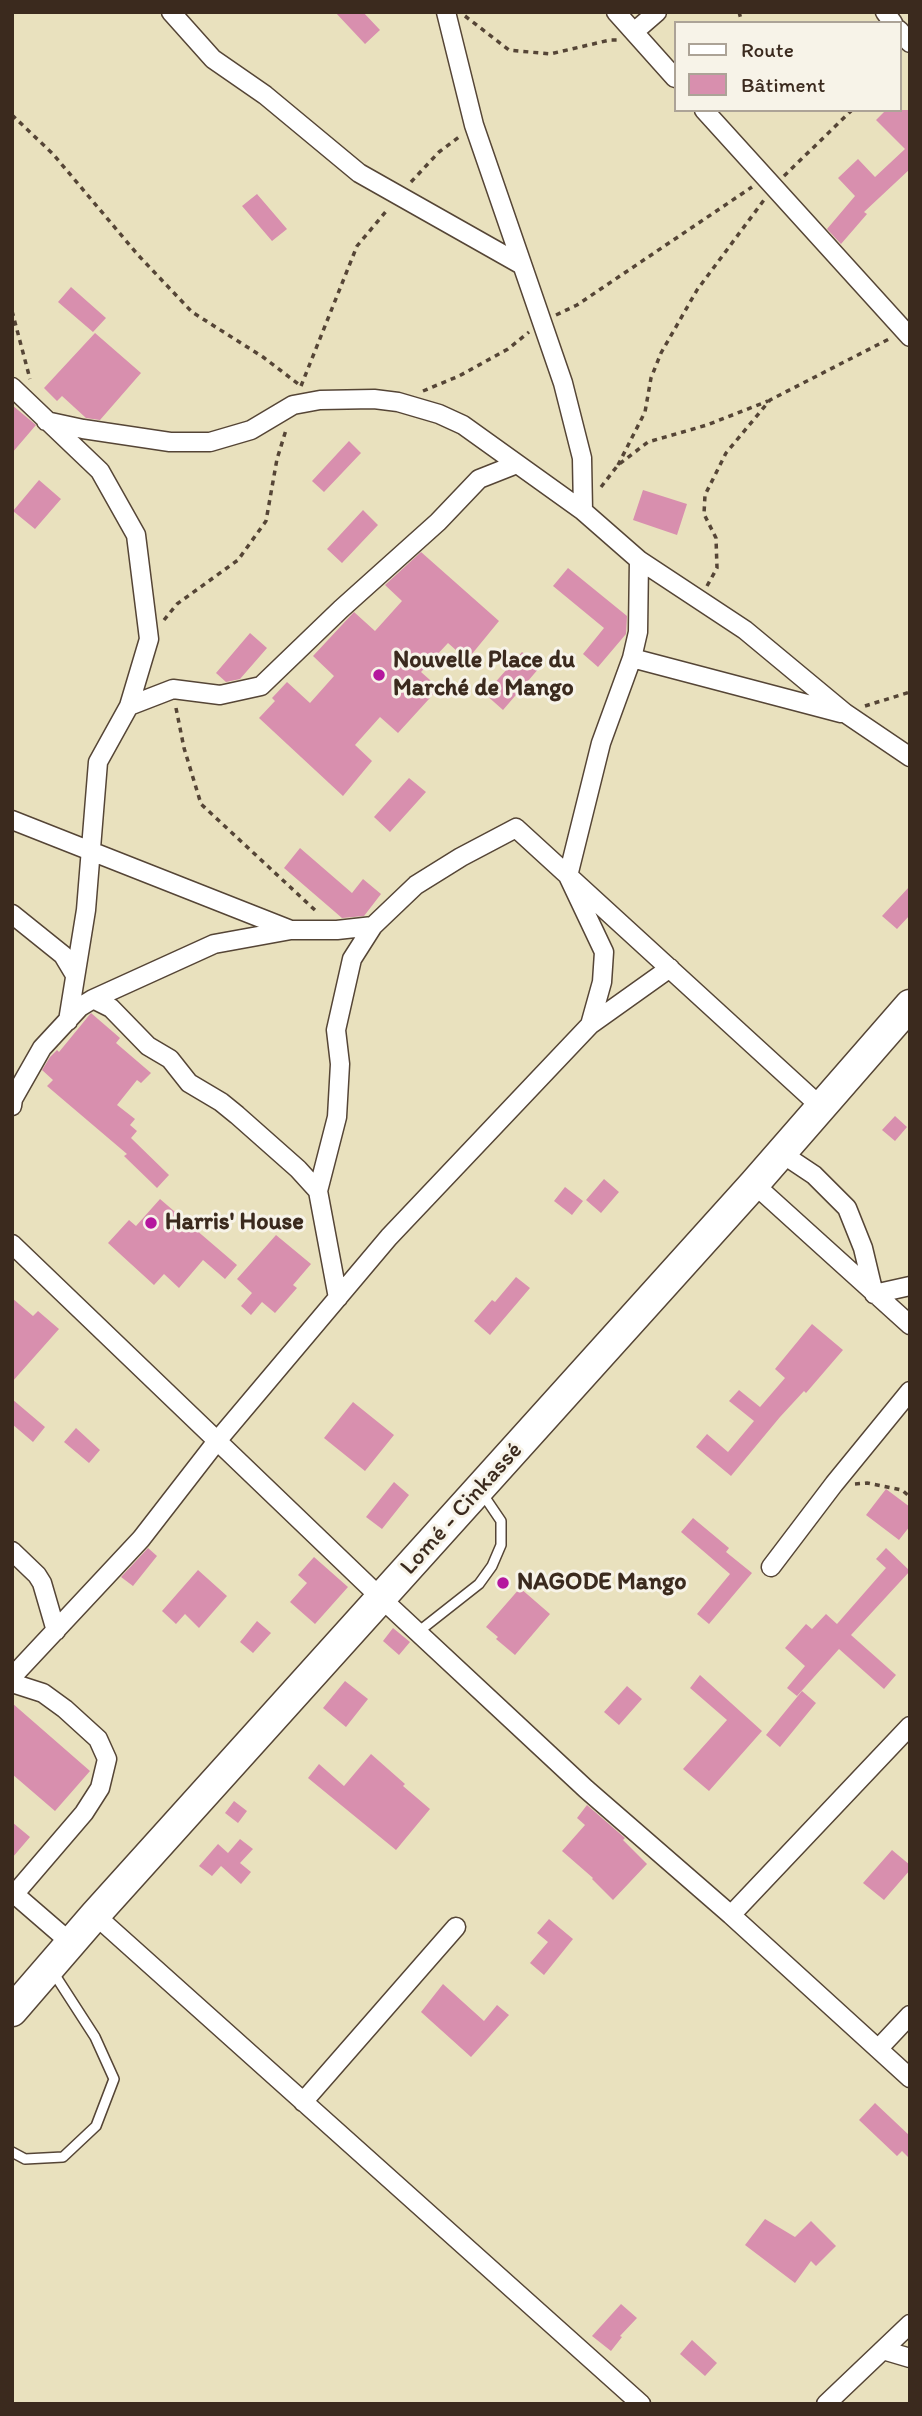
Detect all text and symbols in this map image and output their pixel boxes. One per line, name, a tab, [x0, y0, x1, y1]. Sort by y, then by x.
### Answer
legend	[674, 21, 901, 112]
text: Route	[741, 37, 794, 62]
text: Bâtiment	[741, 72, 825, 97]
place label: Nouvelle Place du Marché de Mango	[393, 647, 575, 703]
marker: Nouvelle Place du Marché de Mango	[371, 667, 387, 683]
place label: Harris' House	[165, 1209, 304, 1237]
marker: Harris' House	[143, 1215, 159, 1231]
street label: Lomé - Cinkassé	[395, 1437, 529, 1581]
place label: NAGODE Mango	[517, 1569, 686, 1597]
marker: NAGODE Mango	[495, 1575, 511, 1591]

